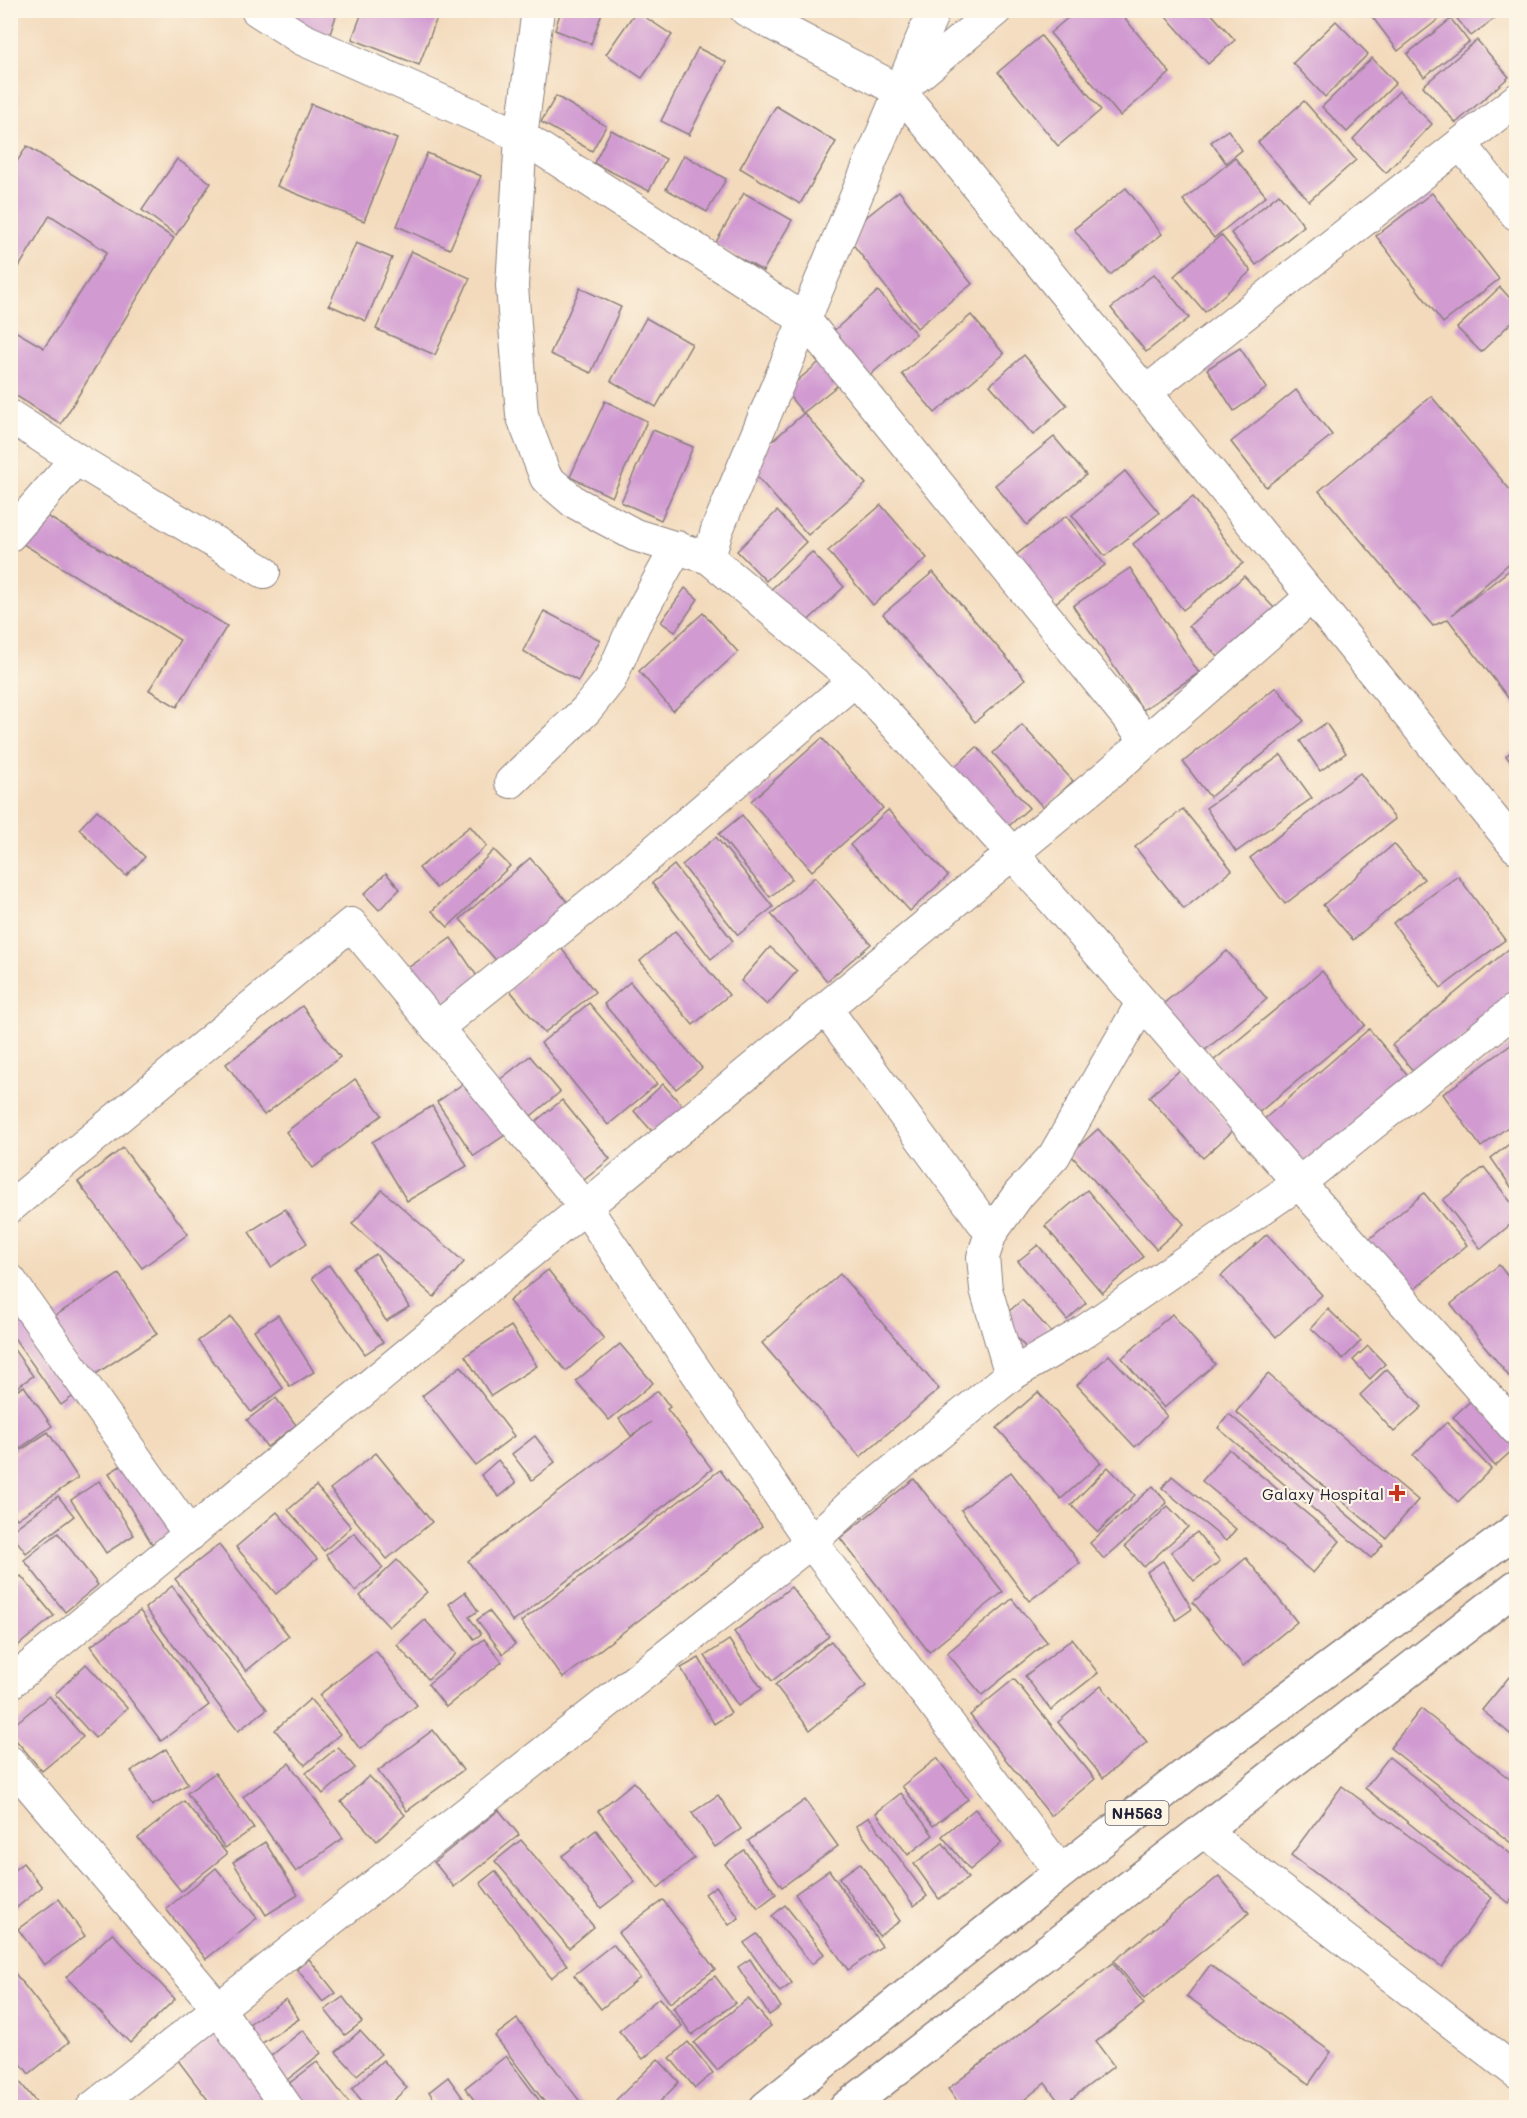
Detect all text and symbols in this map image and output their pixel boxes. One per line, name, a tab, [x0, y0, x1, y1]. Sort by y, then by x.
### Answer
place label: Galaxy Hospital	[1262, 1483, 1384, 1504]
marker: Galaxy Hospital	[1388, 1484, 1406, 1502]
road number: NH563	[1106, 1801, 1168, 1825]

